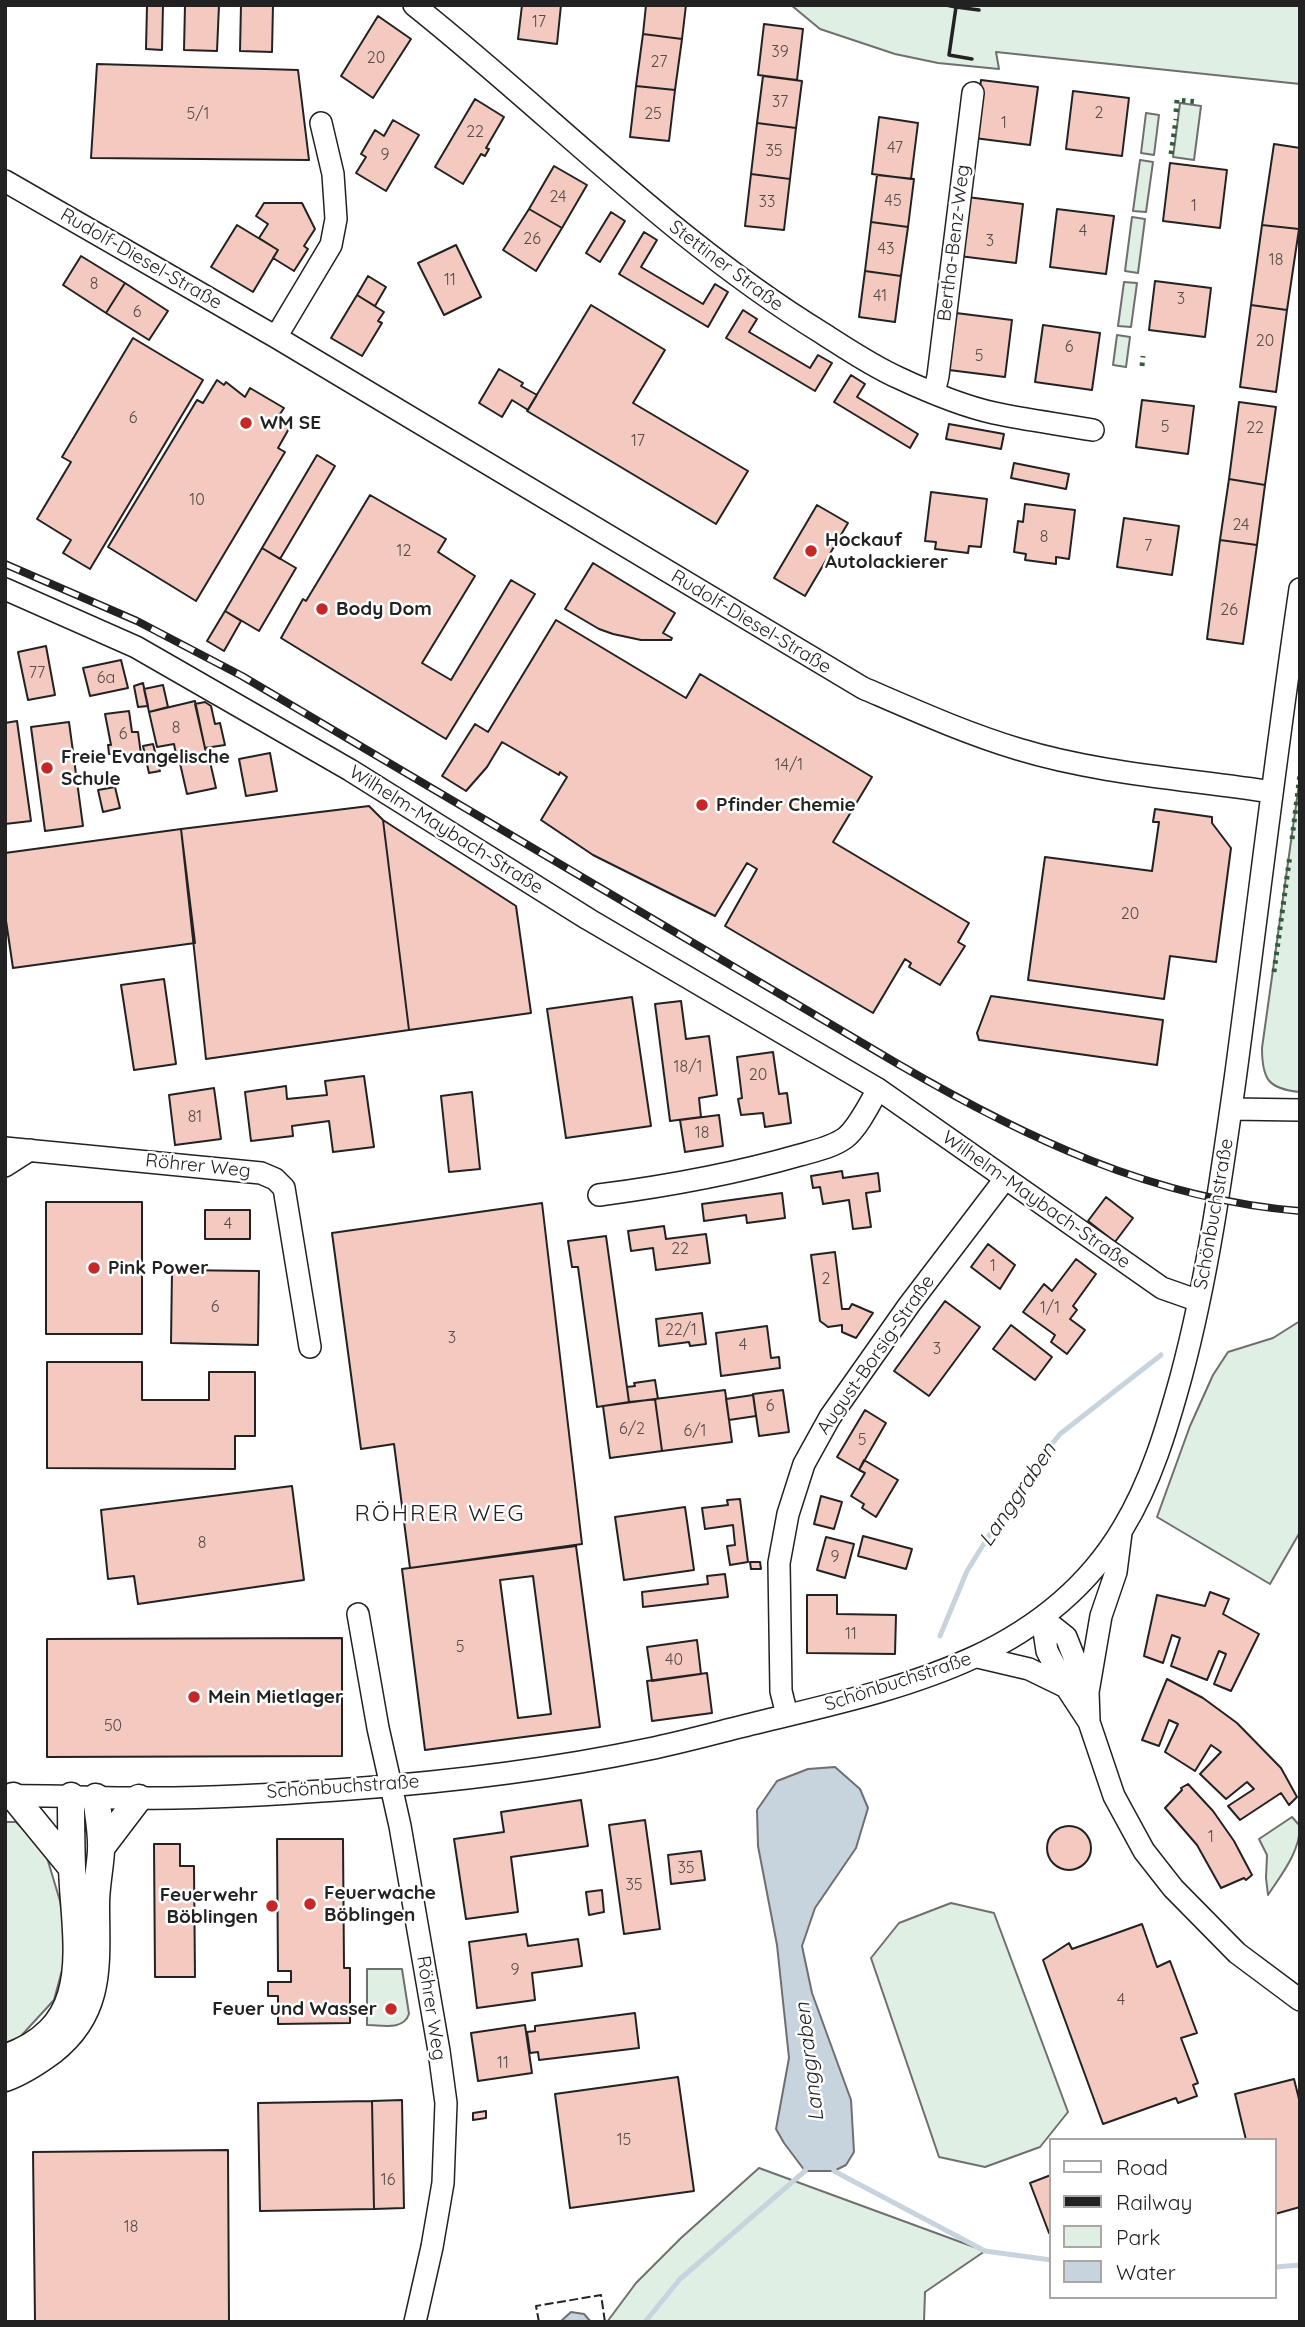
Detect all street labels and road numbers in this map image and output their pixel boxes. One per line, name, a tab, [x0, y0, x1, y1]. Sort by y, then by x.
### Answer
street label: Bertha-Benz-Weg	[933, 163, 975, 323]
street label: Rudolf-Diesel-Straße	[56, 203, 226, 315]
street label: Stettiner Straße	[664, 216, 788, 316]
street label: Rudolf-Diesel-Straße	[667, 565, 835, 679]
street label: Wilhelm-Maybach-Straße	[345, 761, 547, 899]
street label: Wilhelm-Maybach-Straße	[938, 1126, 1134, 1274]
street label: Schönbuchstraße	[1189, 1137, 1239, 1291]
street label: Röhrer Weg	[144, 1149, 252, 1183]
street label: August-Borsig-Straße	[812, 1271, 940, 1439]
street label: Schönbuchstraße	[822, 1648, 974, 1716]
street label: Schönbuchstraße	[266, 1770, 420, 1804]
street label: Röhrer Weg	[411, 1954, 451, 2062]

